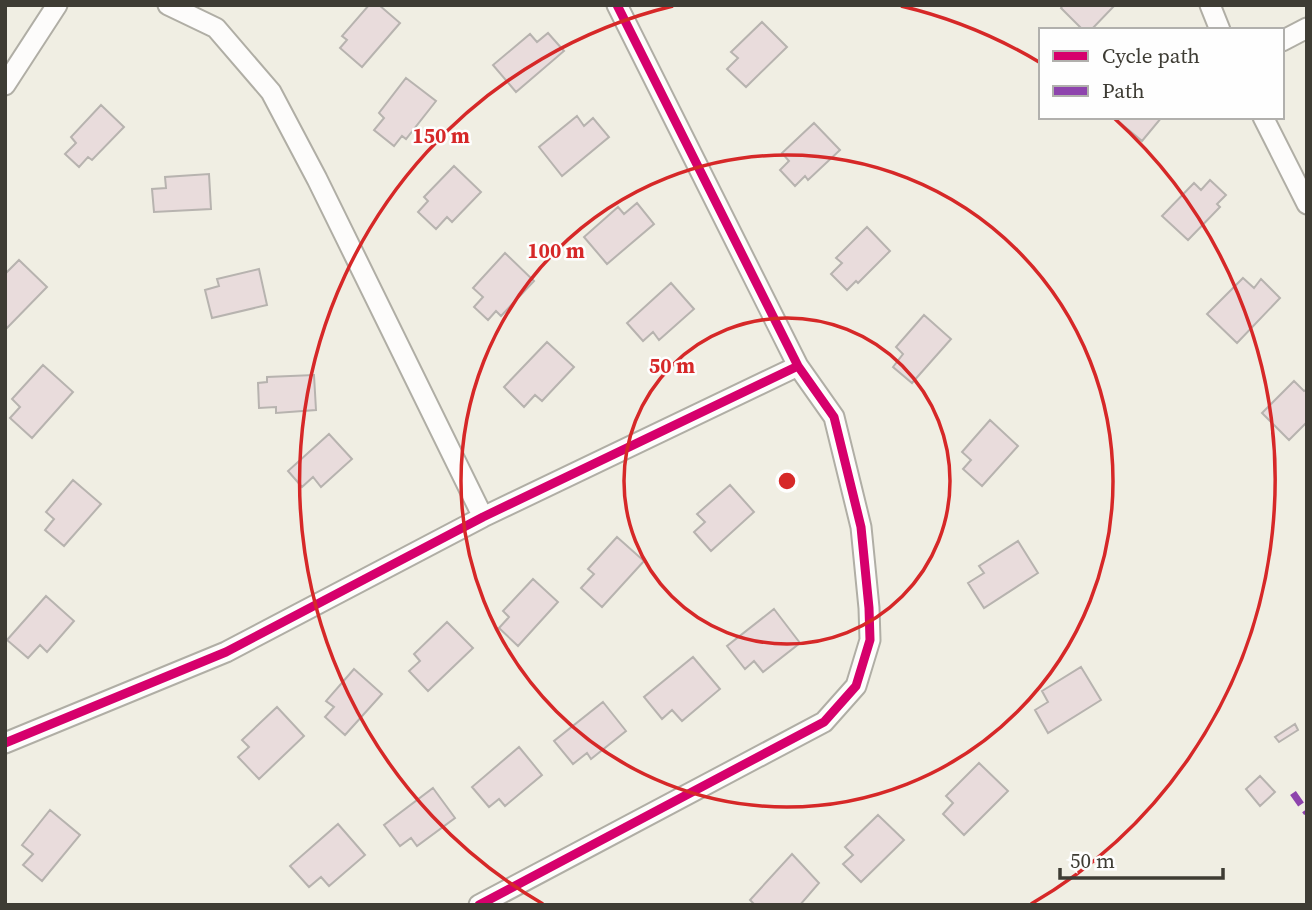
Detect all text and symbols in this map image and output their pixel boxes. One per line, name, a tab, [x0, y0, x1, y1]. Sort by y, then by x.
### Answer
legend	[1039, 28, 1284, 119]
text: Cycle path	[1102, 41, 1200, 70]
text: Path	[1102, 76, 1145, 105]
text: 150 m	[412, 121, 470, 150]
text: 100 m	[527, 236, 585, 265]
text: 50 m	[649, 351, 695, 380]
centre of rings	[775, 469, 799, 493]
scale bar	[1060, 836, 1223, 880]
text: 50 m	[1070, 846, 1115, 875]

